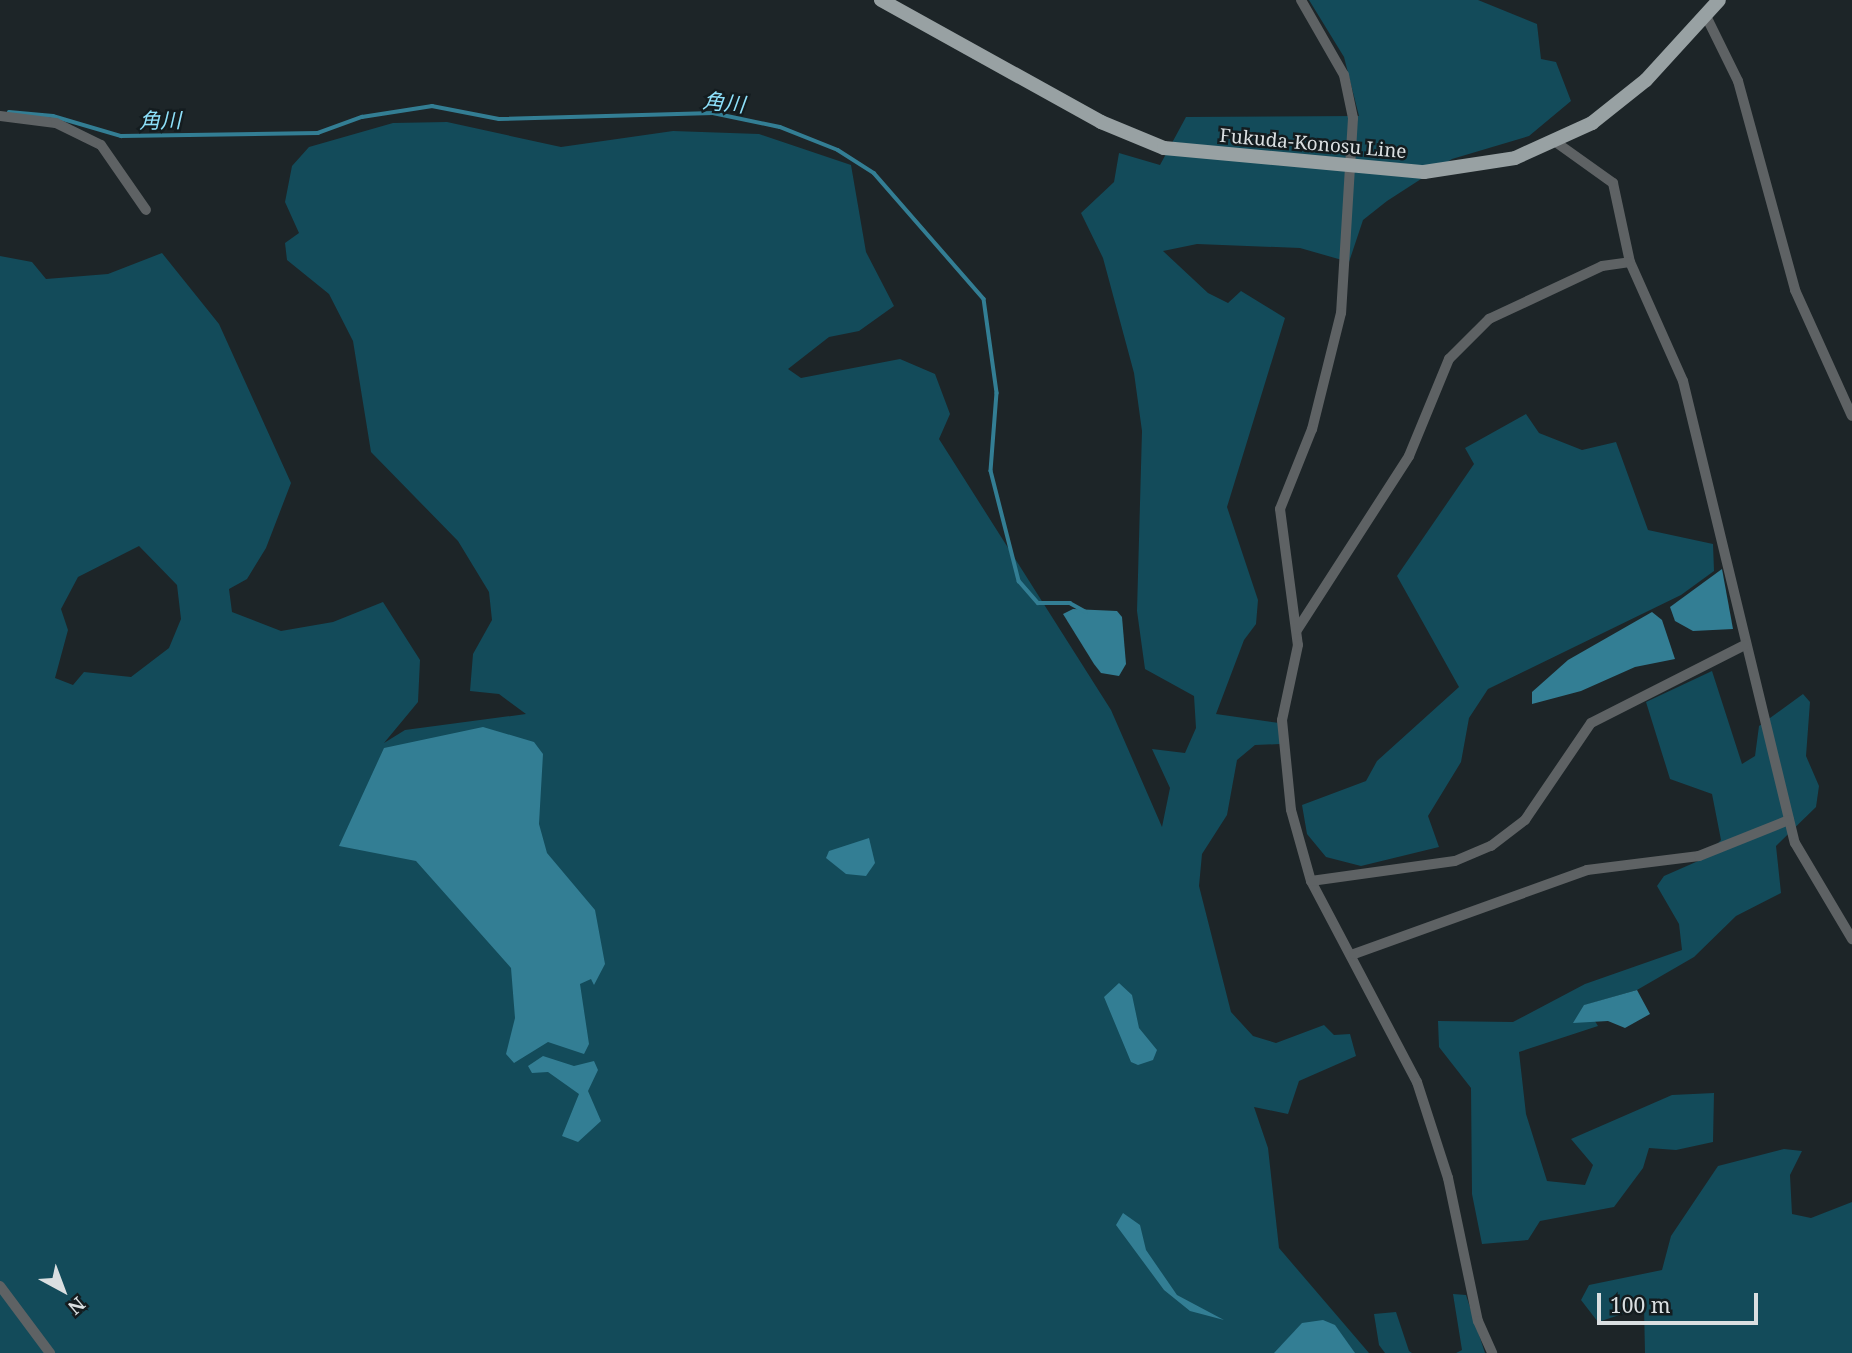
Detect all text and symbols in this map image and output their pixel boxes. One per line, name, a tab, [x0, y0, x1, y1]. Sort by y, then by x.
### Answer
water label: 角川	[702, 87, 746, 117]
water label: 角川	[139, 107, 181, 133]
street label: Fukuda-Konosu Line	[1219, 124, 1407, 164]
north arrow	[28, 1255, 98, 1325]
scale bar	[1600, 1280, 1761, 1324]
text: N	[63, 1291, 91, 1321]
text: 100 m	[1610, 1291, 1671, 1319]

